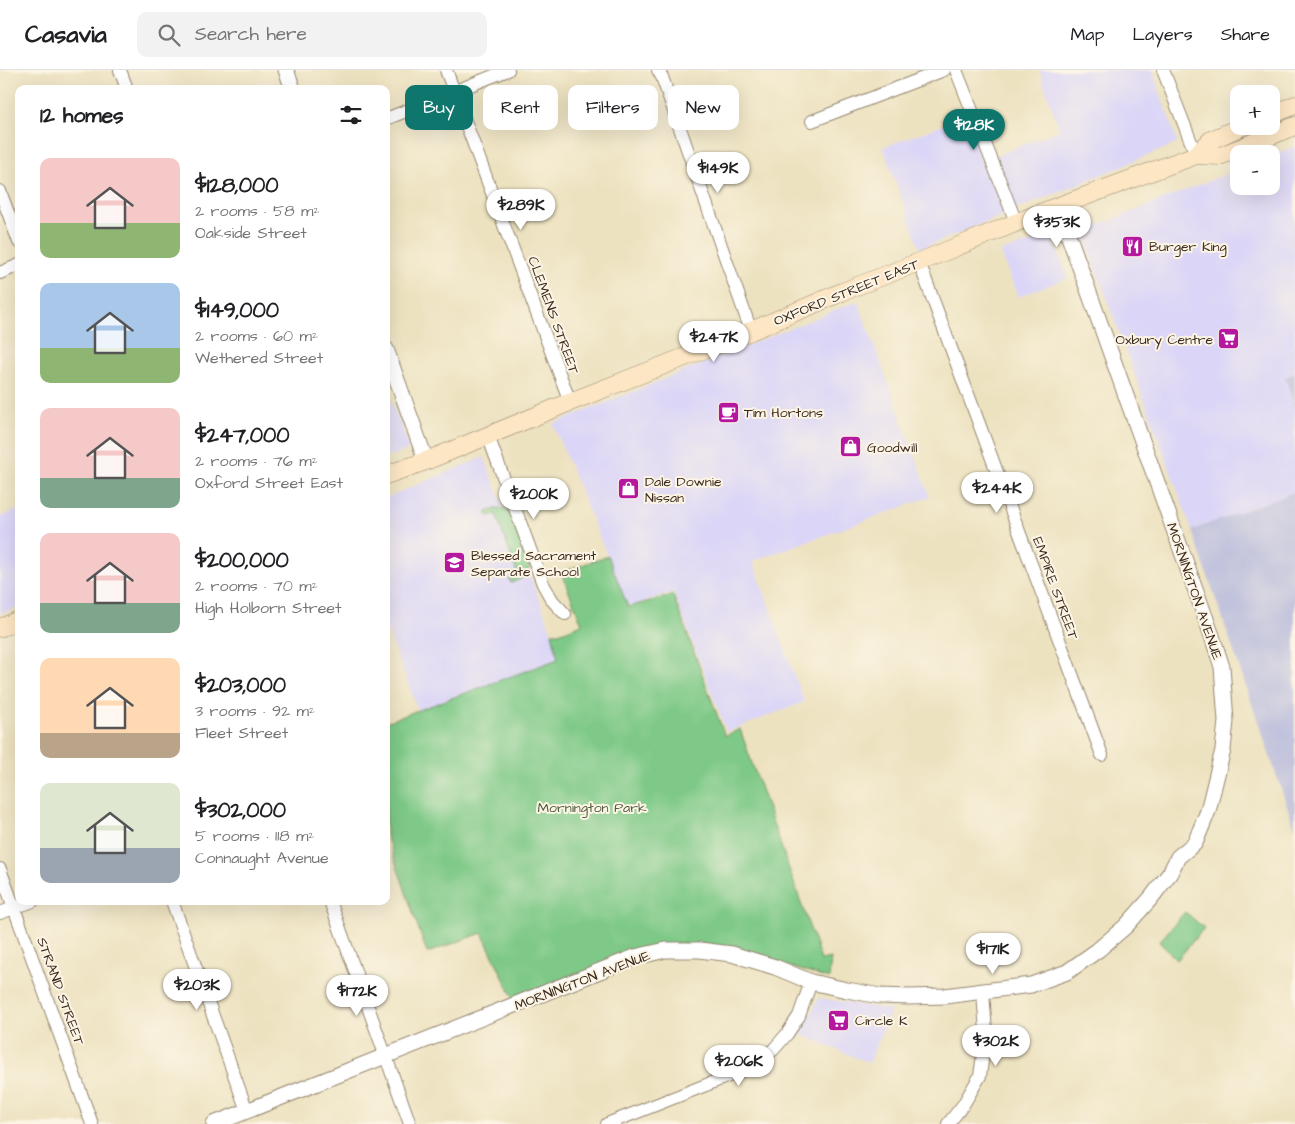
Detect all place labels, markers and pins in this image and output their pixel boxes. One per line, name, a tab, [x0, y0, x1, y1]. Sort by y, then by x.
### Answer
pin: $128K	[939, 108, 1009, 151]
pin: $149K	[683, 152, 753, 194]
pin: $289K	[486, 189, 556, 231]
pin: $353K	[1022, 206, 1092, 248]
restaurant icon: Burger King	[1121, 234, 1145, 258]
place label: Burger King	[1149, 237, 1227, 257]
pin: $247K	[679, 320, 749, 363]
supermarket icon: Oxbury Centre	[1217, 327, 1241, 351]
place label: Oxbury Centre	[1116, 330, 1213, 350]
cafe icon: Tim Hortons	[716, 400, 740, 424]
place label: Tim Hortons	[744, 403, 823, 423]
shop icon: Goodwill	[839, 435, 863, 459]
place label: Goodwill	[867, 438, 917, 458]
place label: Dale Downie Nissan	[645, 472, 722, 508]
pin: $244K	[962, 472, 1032, 514]
shop icon: Dale Downie Nissan	[617, 477, 641, 501]
pin: $200K	[499, 478, 569, 520]
place label: Blessed Sacrament Separate School	[471, 546, 596, 582]
school or university icon: Blessed Sacrament Separate School	[443, 551, 467, 575]
pin: $171K	[958, 932, 1028, 975]
pin: $203K	[162, 968, 232, 1011]
pin: $172K	[322, 974, 392, 1017]
supermarket icon: Circle K	[827, 1008, 851, 1032]
place label: Circle K	[855, 1011, 908, 1031]
pin: $302K	[961, 1024, 1031, 1067]
pin: $206K	[704, 1044, 774, 1087]

